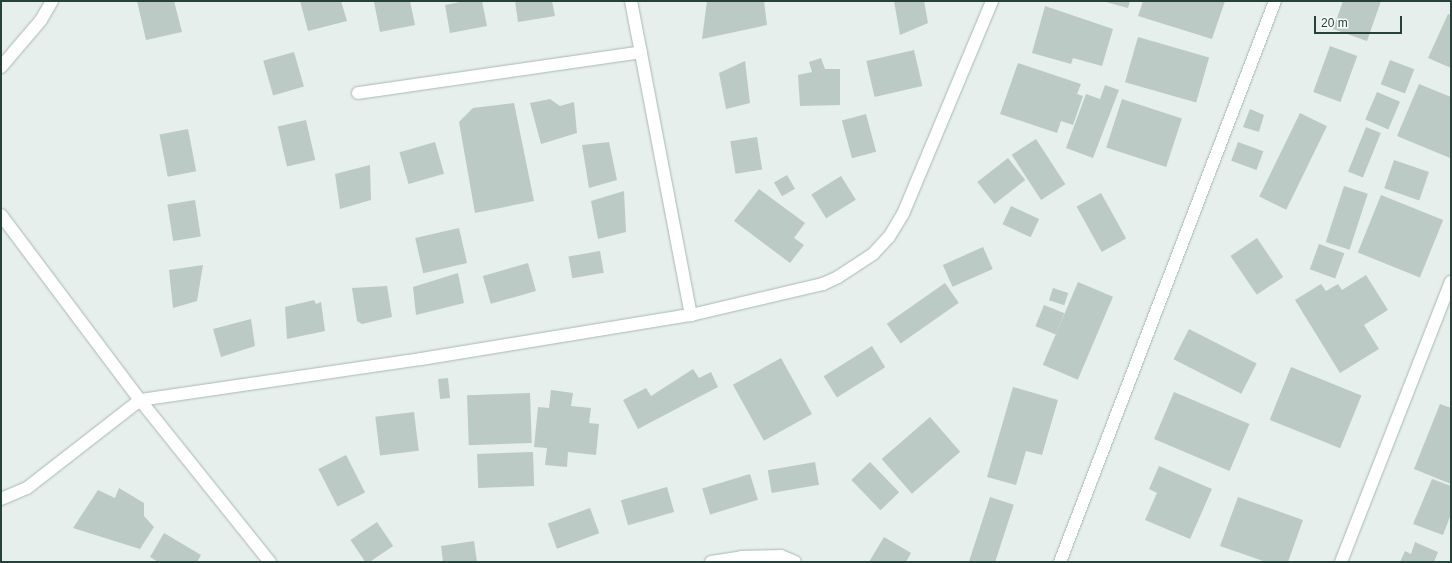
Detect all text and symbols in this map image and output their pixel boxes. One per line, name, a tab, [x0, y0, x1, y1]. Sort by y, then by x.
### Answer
scale bar	[1316, 8, 1404, 34]
text: 20 m	[1321, 16, 1348, 30]

